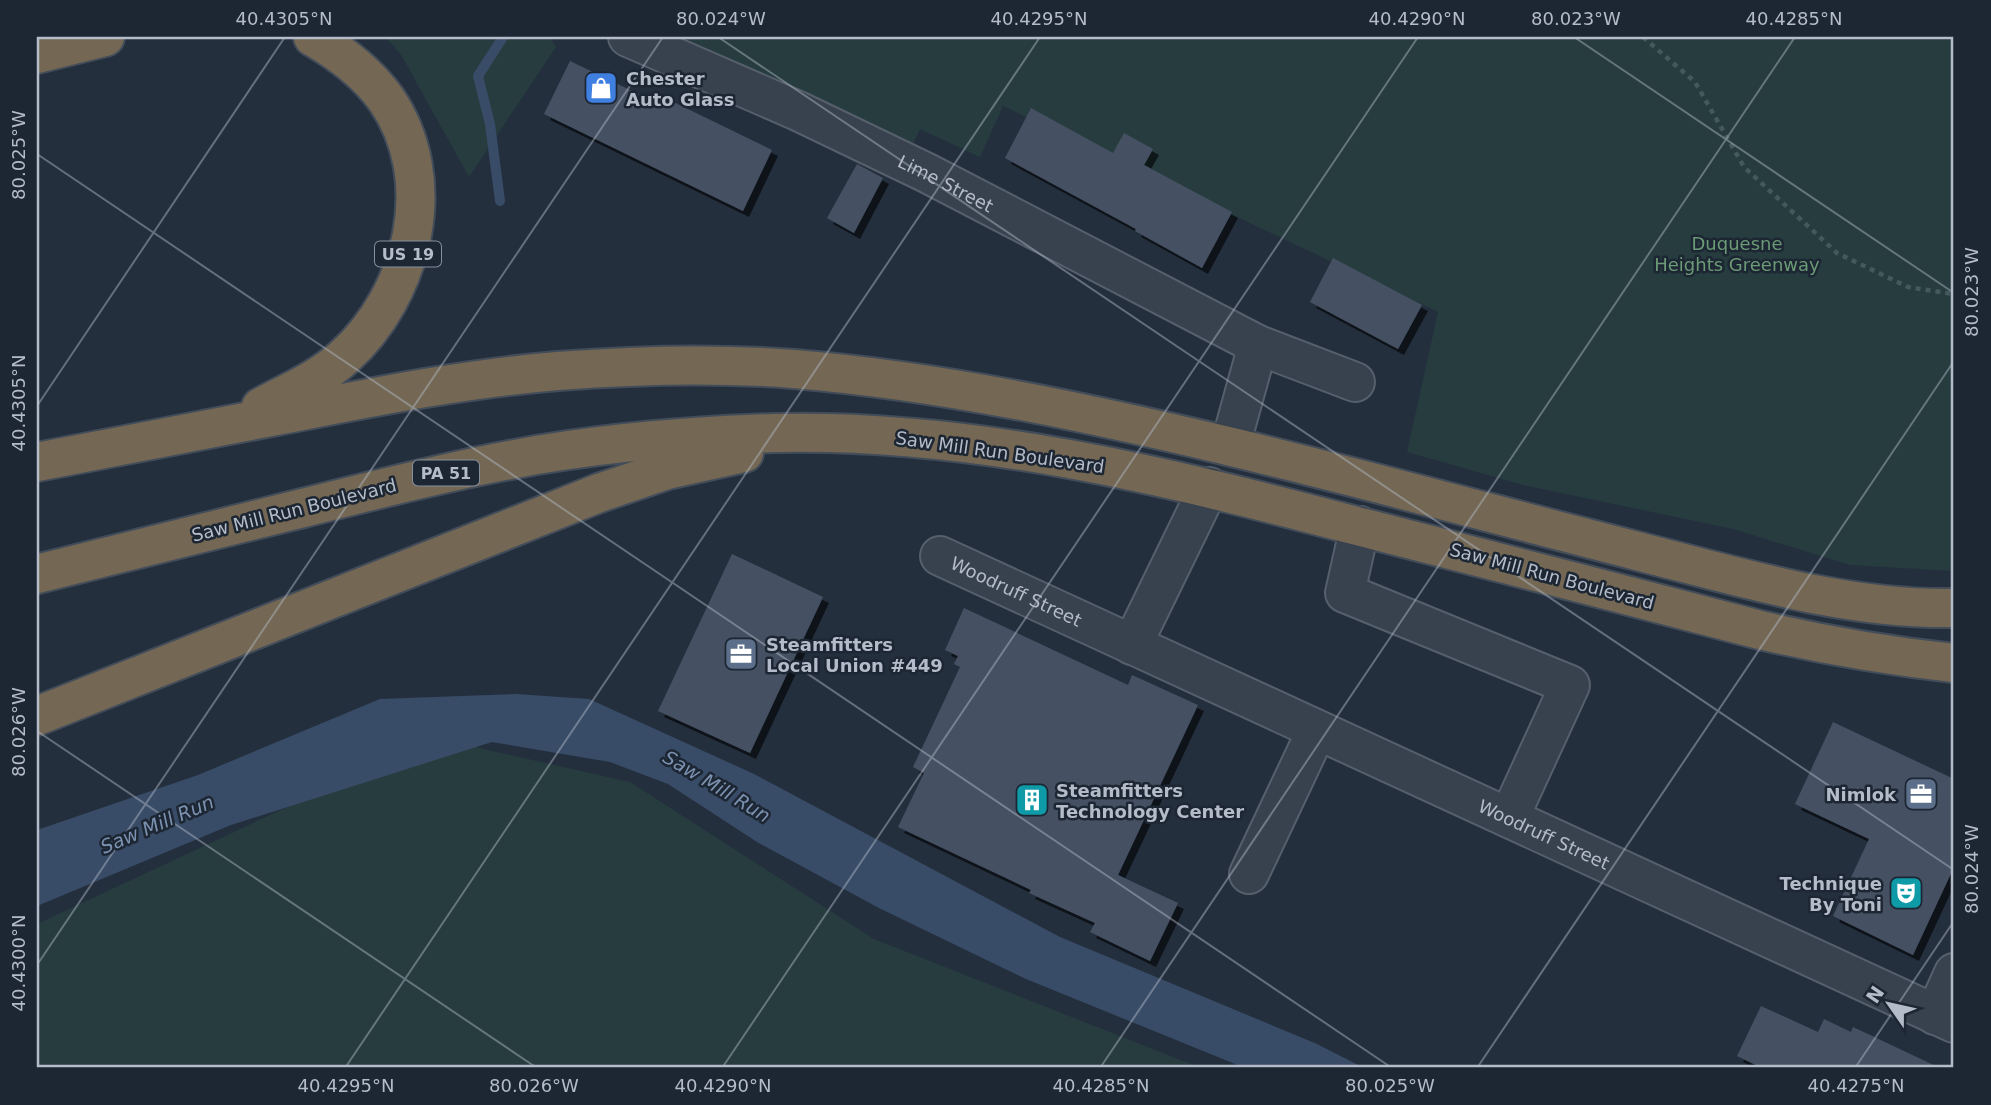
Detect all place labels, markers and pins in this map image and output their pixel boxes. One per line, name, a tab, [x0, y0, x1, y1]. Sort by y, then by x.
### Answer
place label: Chester Auto Glass	[626, 68, 735, 110]
shop icon: Chester Auto Glass	[582, 69, 620, 107]
place label: Steamfitters Local Union #449	[766, 634, 943, 676]
office icon: Steamfitters Local Union #449	[722, 635, 760, 673]
office icon: Nimlok	[1902, 775, 1940, 813]
place label: Steamfitters Technology Center	[1056, 780, 1244, 822]
building icon: Steamfitters Technology Center	[1013, 781, 1051, 819]
place label: Nimlok	[1826, 784, 1897, 805]
place label: Technique By Toni	[1780, 873, 1882, 915]
theatre icon: Technique By Toni	[1887, 874, 1925, 912]

